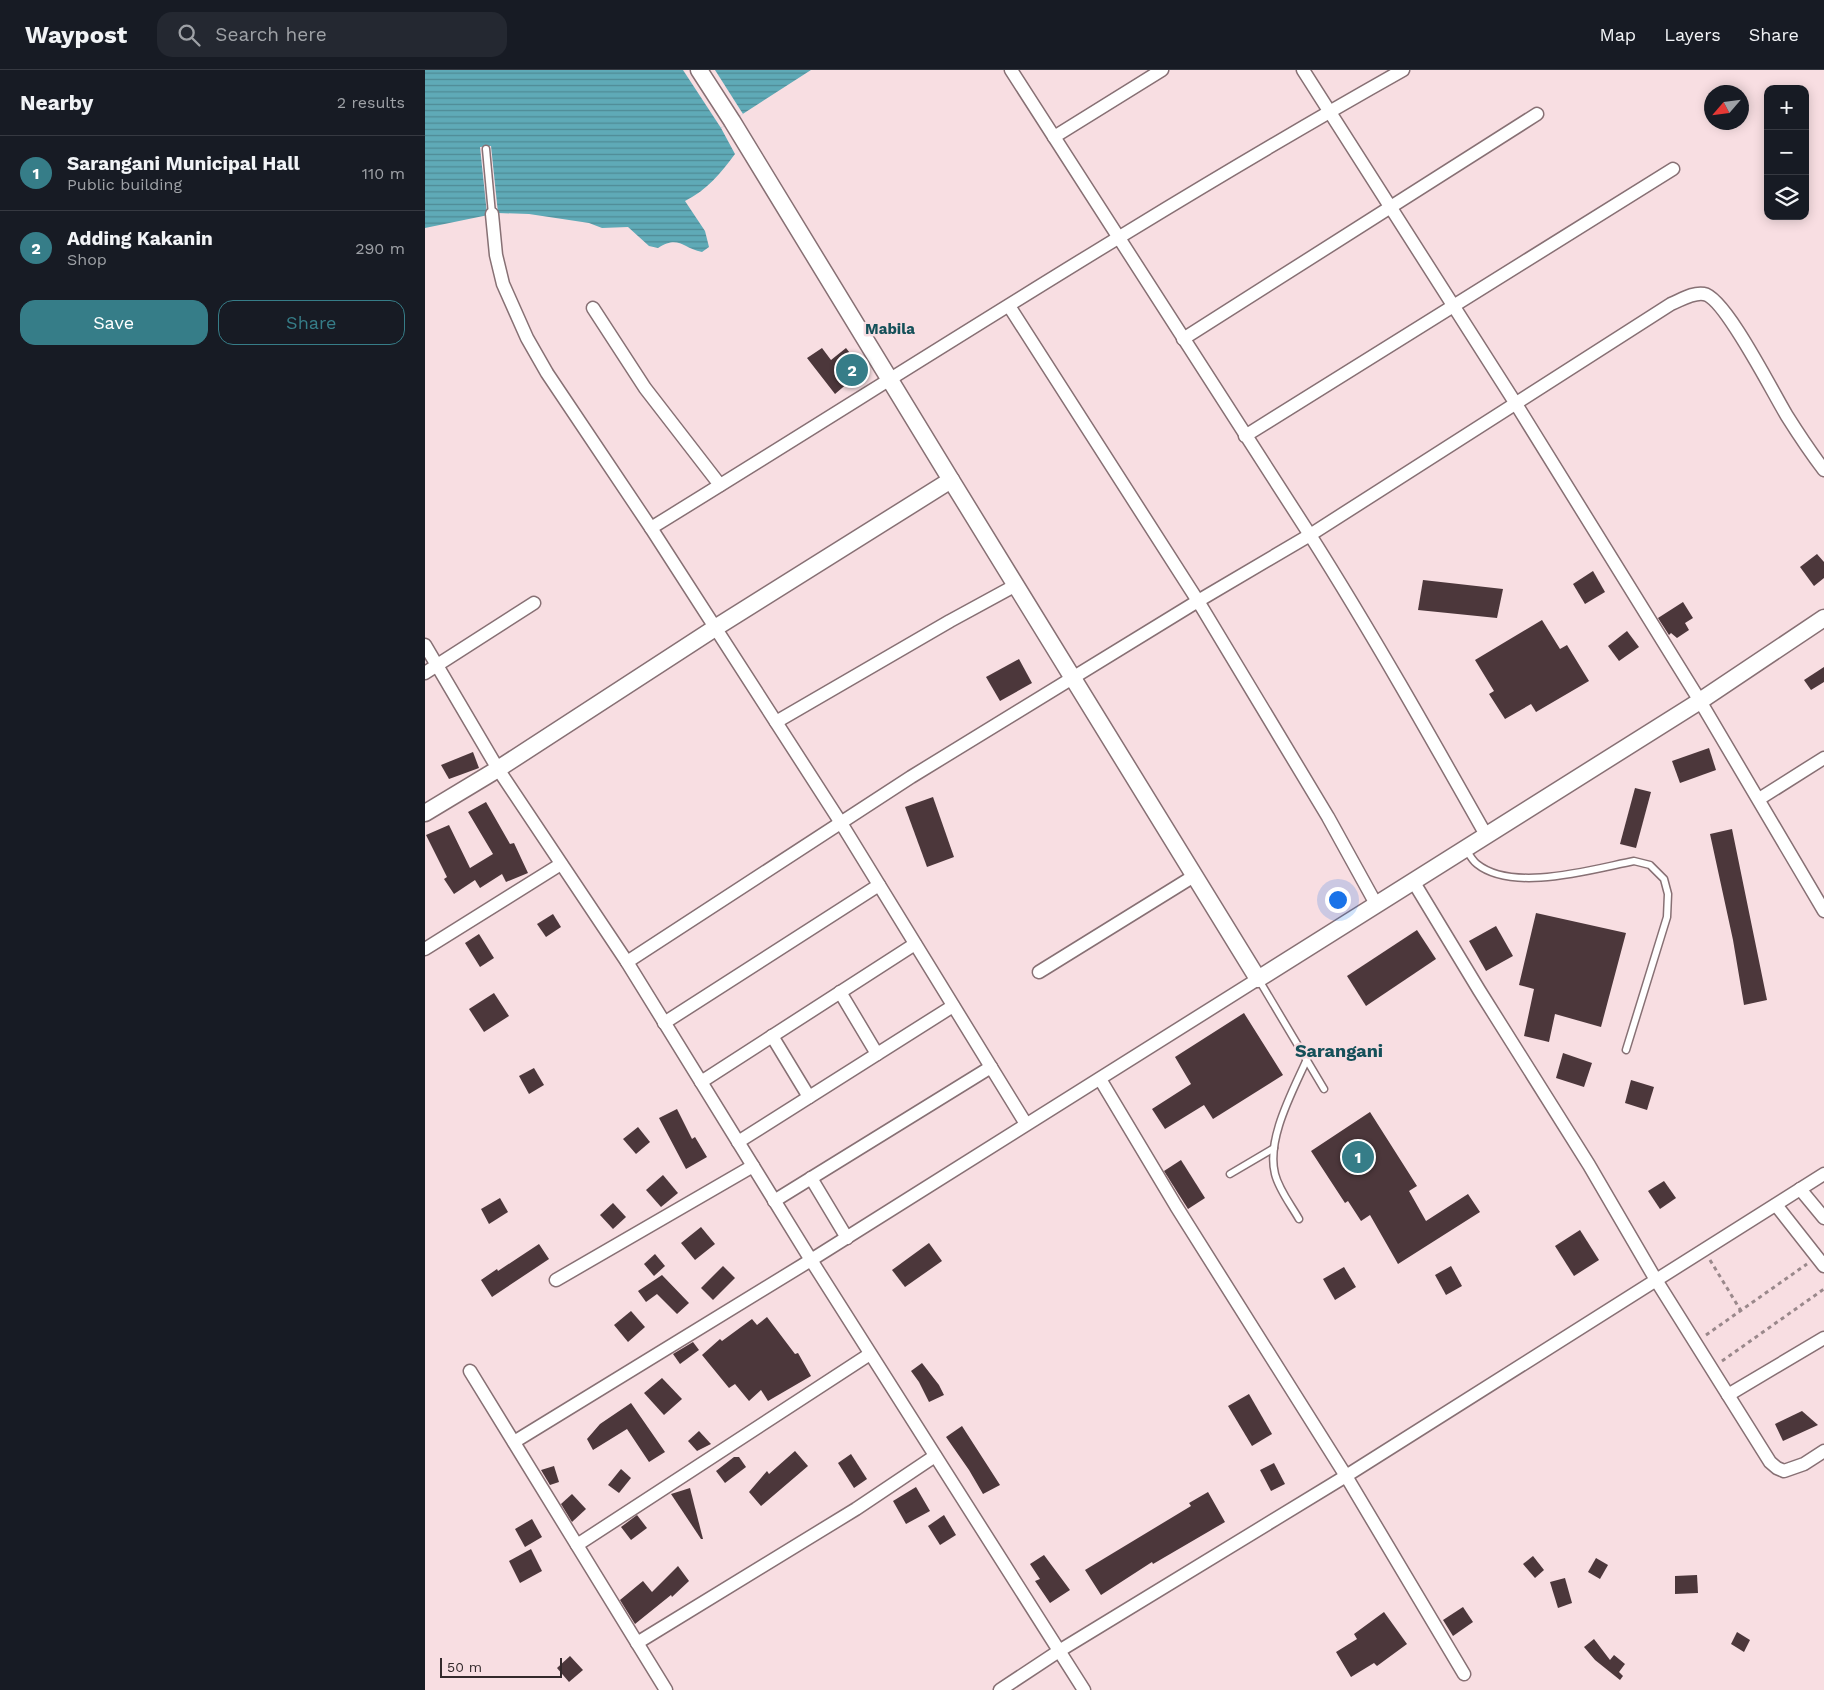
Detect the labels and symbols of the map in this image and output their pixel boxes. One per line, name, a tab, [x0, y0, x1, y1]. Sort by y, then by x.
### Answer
north arrow	[1704, 85, 1749, 130]
district label: Mabila	[865, 320, 915, 338]
pin: 2	[836, 351, 868, 389]
your location	[1325, 887, 1351, 913]
district label: Sarangani	[1295, 1040, 1383, 1061]
pin: 1	[1342, 1138, 1374, 1176]
scale bar	[440, 1655, 563, 1678]

